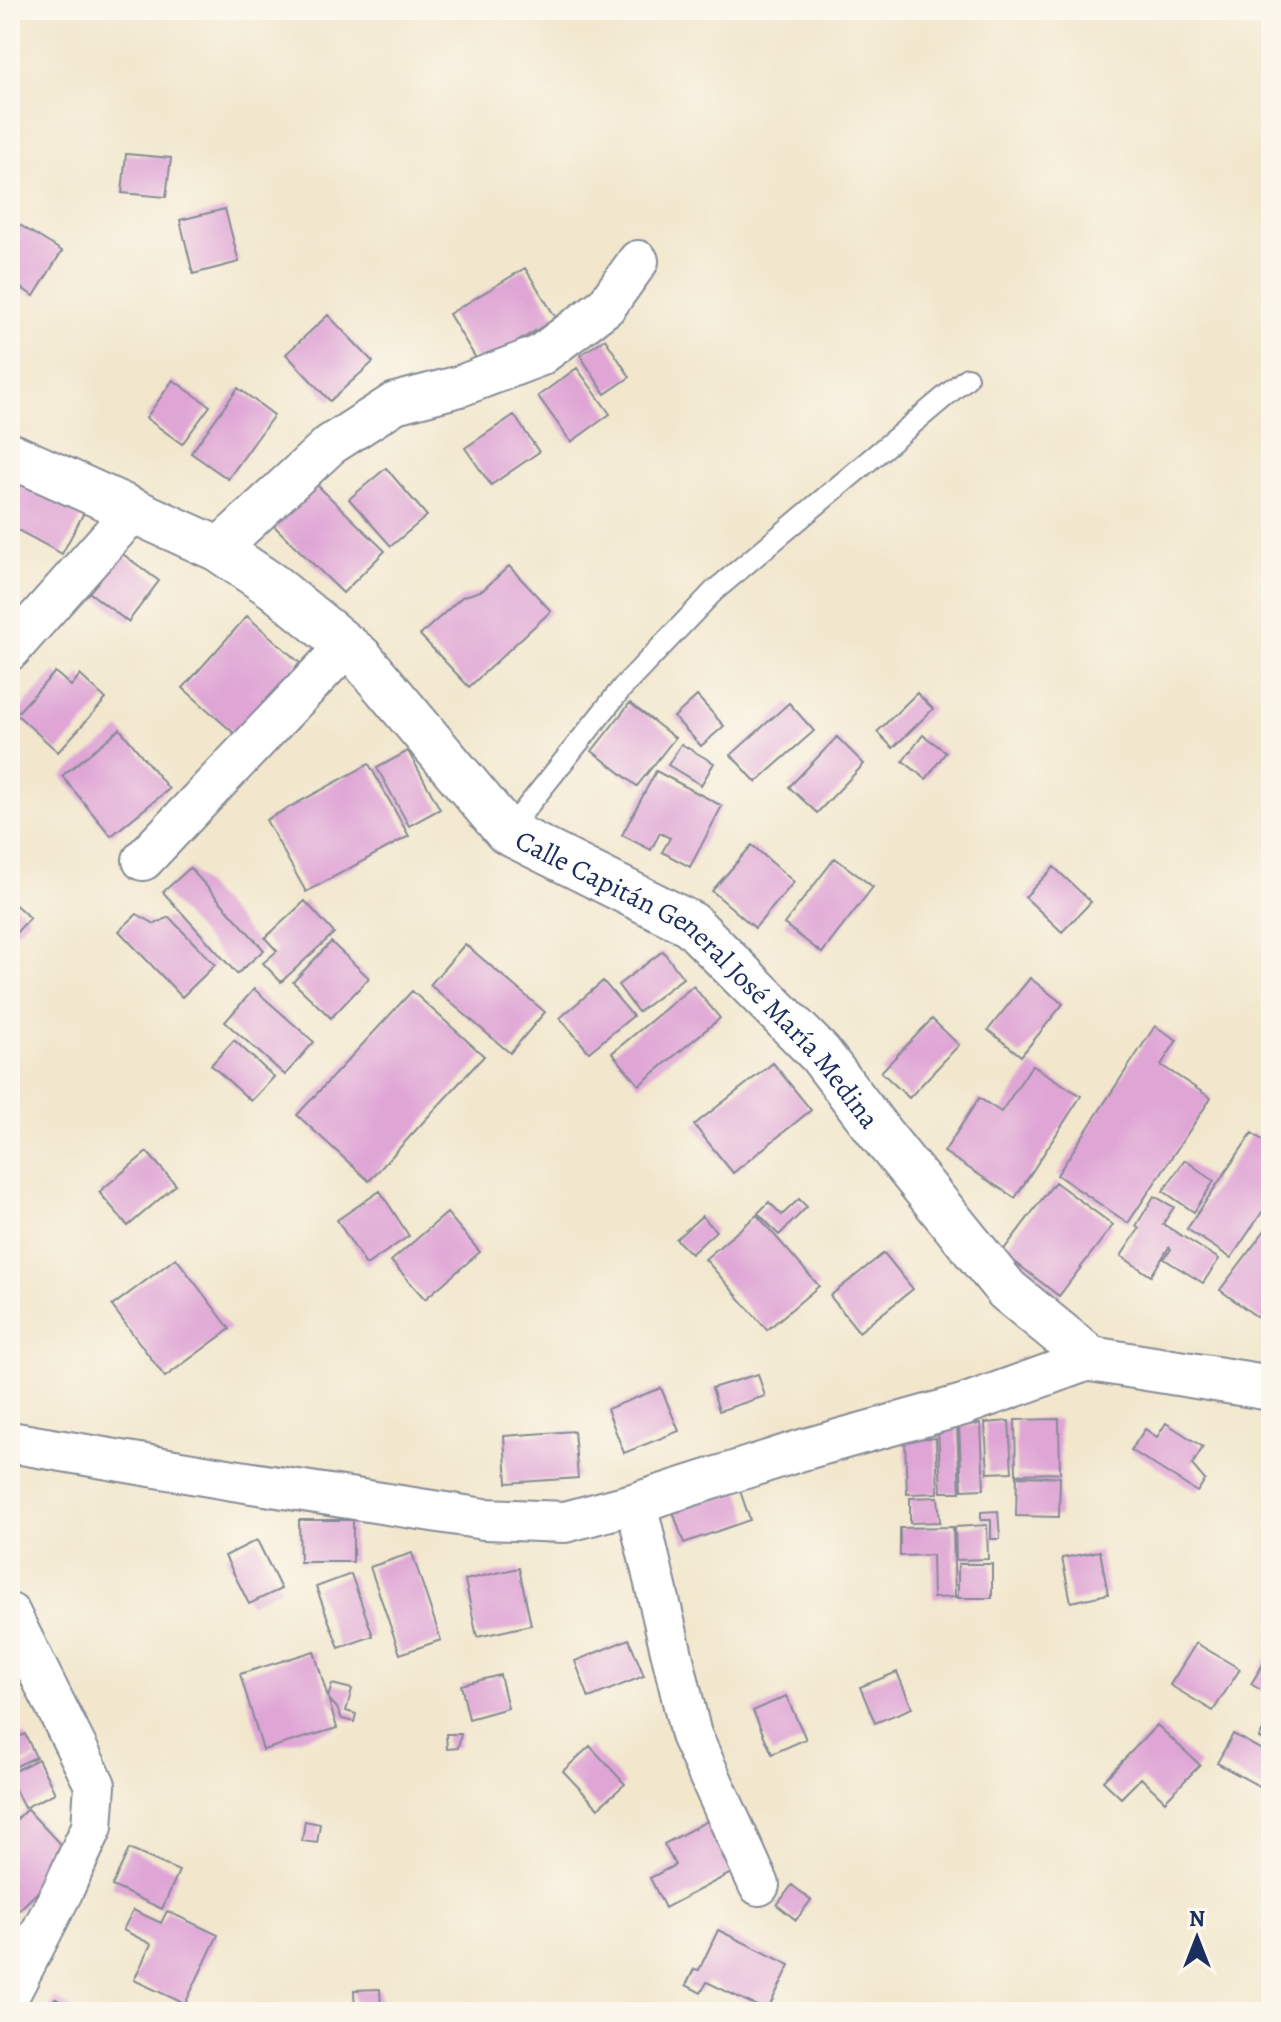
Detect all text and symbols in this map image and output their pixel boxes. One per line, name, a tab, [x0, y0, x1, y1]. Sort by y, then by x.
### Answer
street label: Calle Capitán General José María Medina	[509, 821, 888, 1137]
north arrow	[1157, 1898, 1237, 1978]
text: N	[1189, 1904, 1205, 1934]

